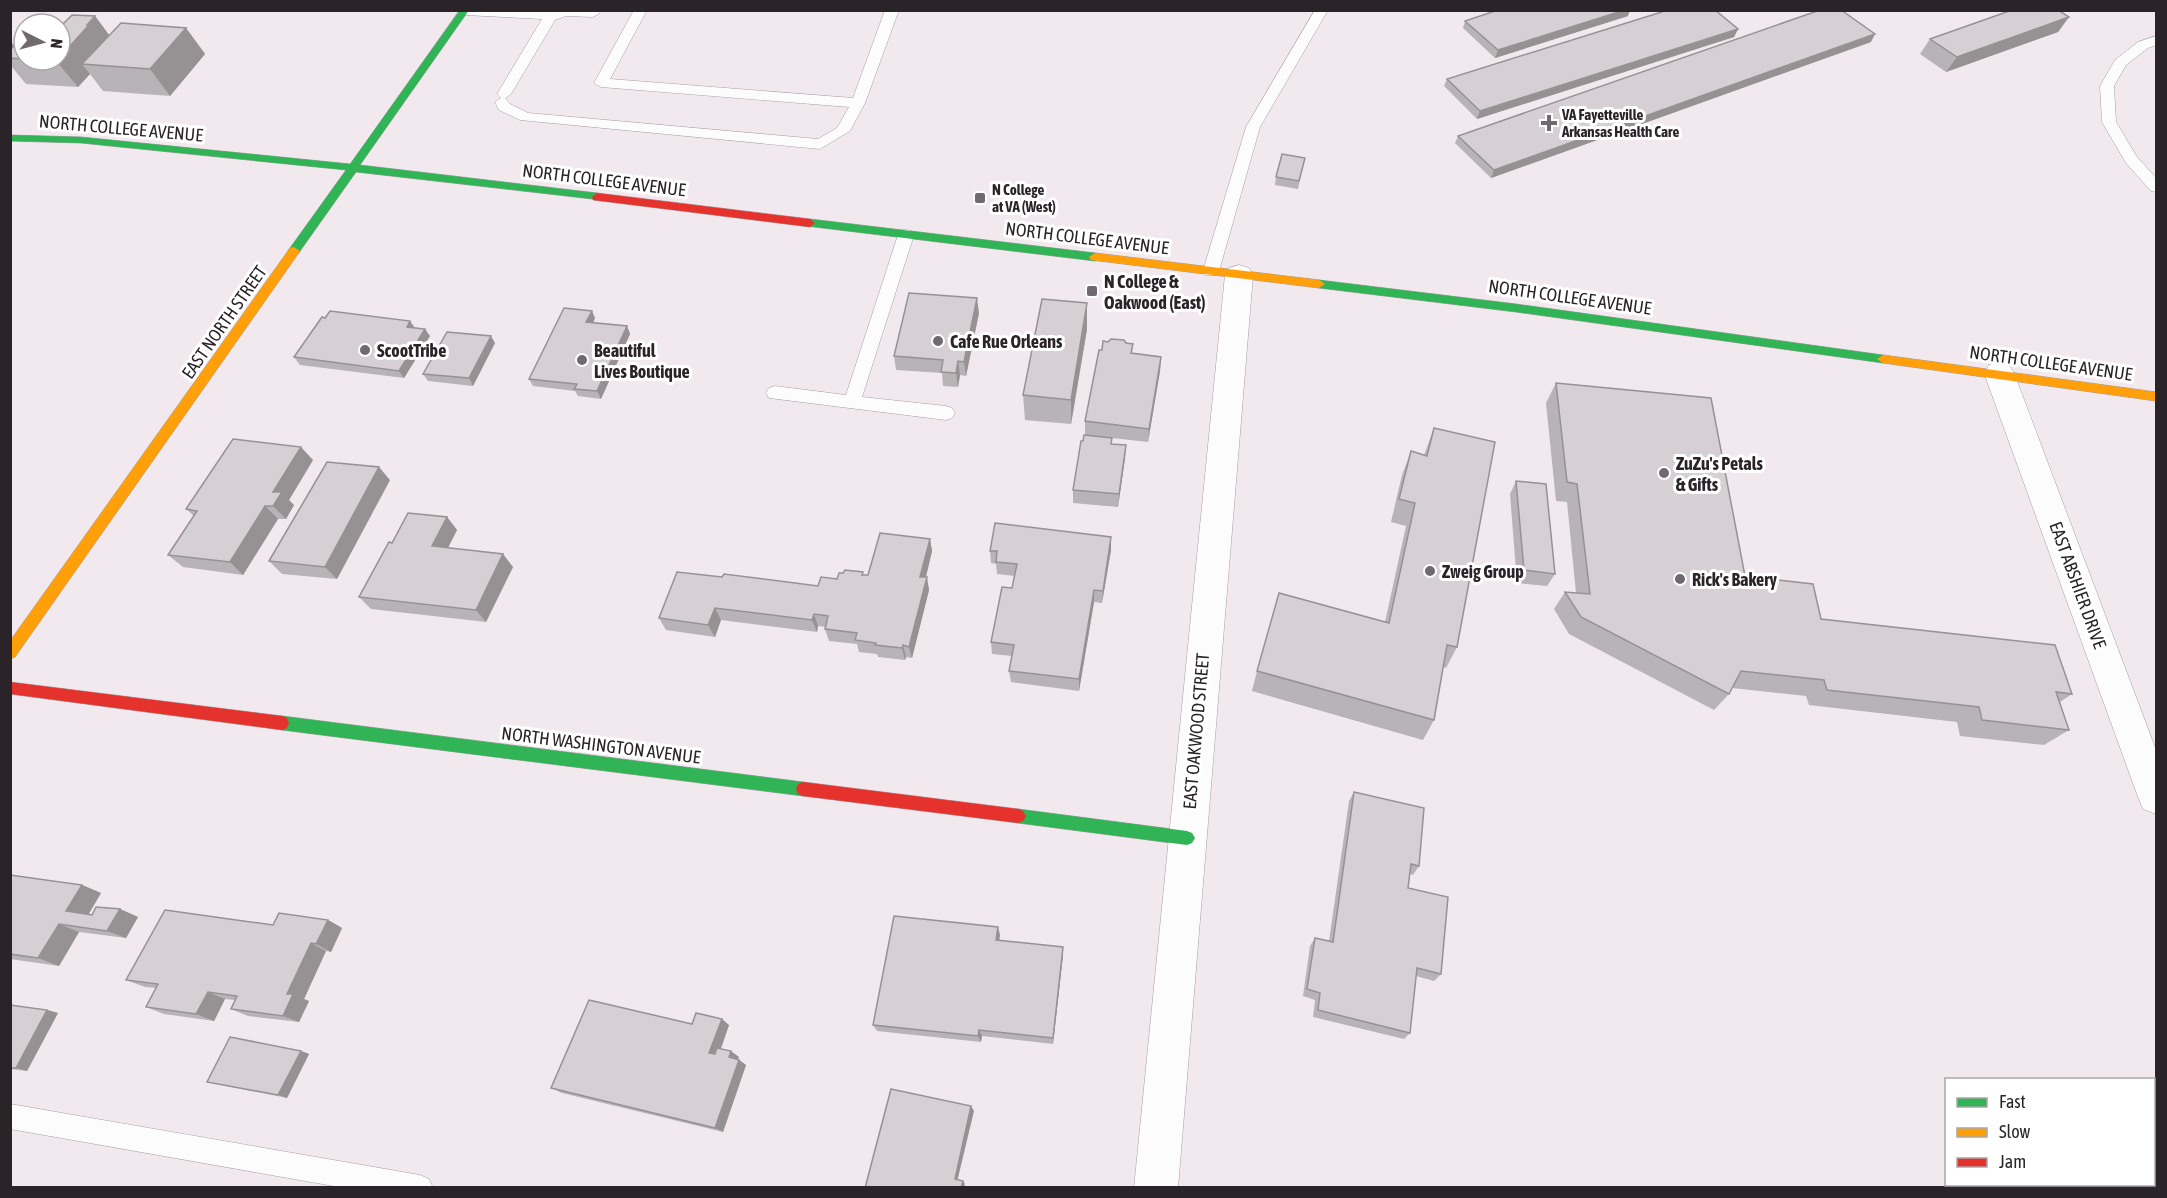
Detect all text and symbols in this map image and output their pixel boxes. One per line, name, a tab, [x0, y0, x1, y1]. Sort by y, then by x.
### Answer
north arrow	[12, 12, 72, 72]
text: N	[47, 38, 66, 49]
place label: VA Fayetteville Arkansas Health Care	[1561, 106, 1680, 140]
street label: NORTH COLLEGE AVENUE	[38, 110, 204, 146]
marker: VA Fayetteville Arkansas Health Care	[1540, 114, 1558, 132]
street label: NORTH COLLEGE AVENUE	[521, 160, 687, 200]
place label: N College at VA (West)	[992, 181, 1056, 215]
marker: N College at VA (West)	[973, 191, 987, 205]
street label: NORTH COLLEGE AVENUE	[1004, 218, 1170, 258]
street label: EAST NORTH STREET	[177, 261, 271, 383]
place label: N College & Oakwood (East)	[1104, 271, 1206, 313]
street label: NORTH COLLEGE AVENUE	[1487, 275, 1653, 319]
marker: N College & Oakwood (East)	[1085, 284, 1099, 298]
place label: Cafe Rue Orleans	[950, 331, 1063, 352]
marker: Cafe Rue Orleans	[931, 334, 945, 348]
place label: ScootTribe	[377, 340, 446, 361]
place label: Beautiful Lives Boutique	[594, 340, 690, 382]
street label: NORTH COLLEGE AVENUE	[1968, 341, 2134, 385]
marker: ScootTribe	[358, 343, 372, 357]
marker: Beautiful Lives Boutique	[575, 353, 589, 367]
place label: ZuZu's Petals & Gifts	[1676, 453, 1763, 495]
marker: ZuZu's Petals & Gifts	[1657, 466, 1671, 480]
street label: EAST ABSHIER DRIVE	[2045, 519, 2111, 652]
place label: Zweig Group	[1442, 561, 1524, 582]
marker: Zweig Group	[1423, 564, 1437, 578]
place label: Rick's Bakery	[1692, 569, 1777, 590]
marker: Rick's Bakery	[1673, 572, 1687, 586]
street label: EAST OAKWOOD STREET	[1179, 652, 1213, 810]
street label: NORTH WASHINGTON AVENUE	[500, 722, 702, 768]
legend	[1945, 1078, 2155, 1186]
text: Fast	[1999, 1091, 2026, 1112]
text: Slow	[1999, 1121, 2030, 1142]
text: Jam	[1999, 1151, 2026, 1172]

